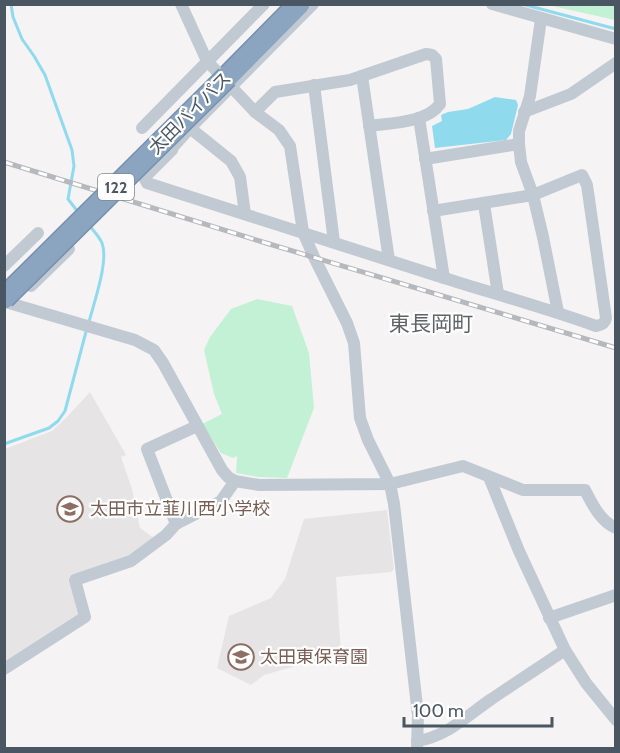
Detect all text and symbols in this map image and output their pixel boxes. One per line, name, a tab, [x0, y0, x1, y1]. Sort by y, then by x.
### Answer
street label: 太田バイパス	[144, 67, 236, 159]
road number: 122	[98, 174, 134, 200]
district label: 東長岡町	[389, 311, 473, 336]
school or university icon: 太田市立韮川西小学校	[55, 494, 85, 524]
place label: 太田市立韮川西小学校	[90, 498, 270, 520]
school or university icon: 太田東保育園	[226, 642, 256, 672]
place label: 太田東保育園	[260, 646, 368, 668]
scale bar	[404, 690, 552, 728]
text: 100 m	[413, 700, 464, 722]

